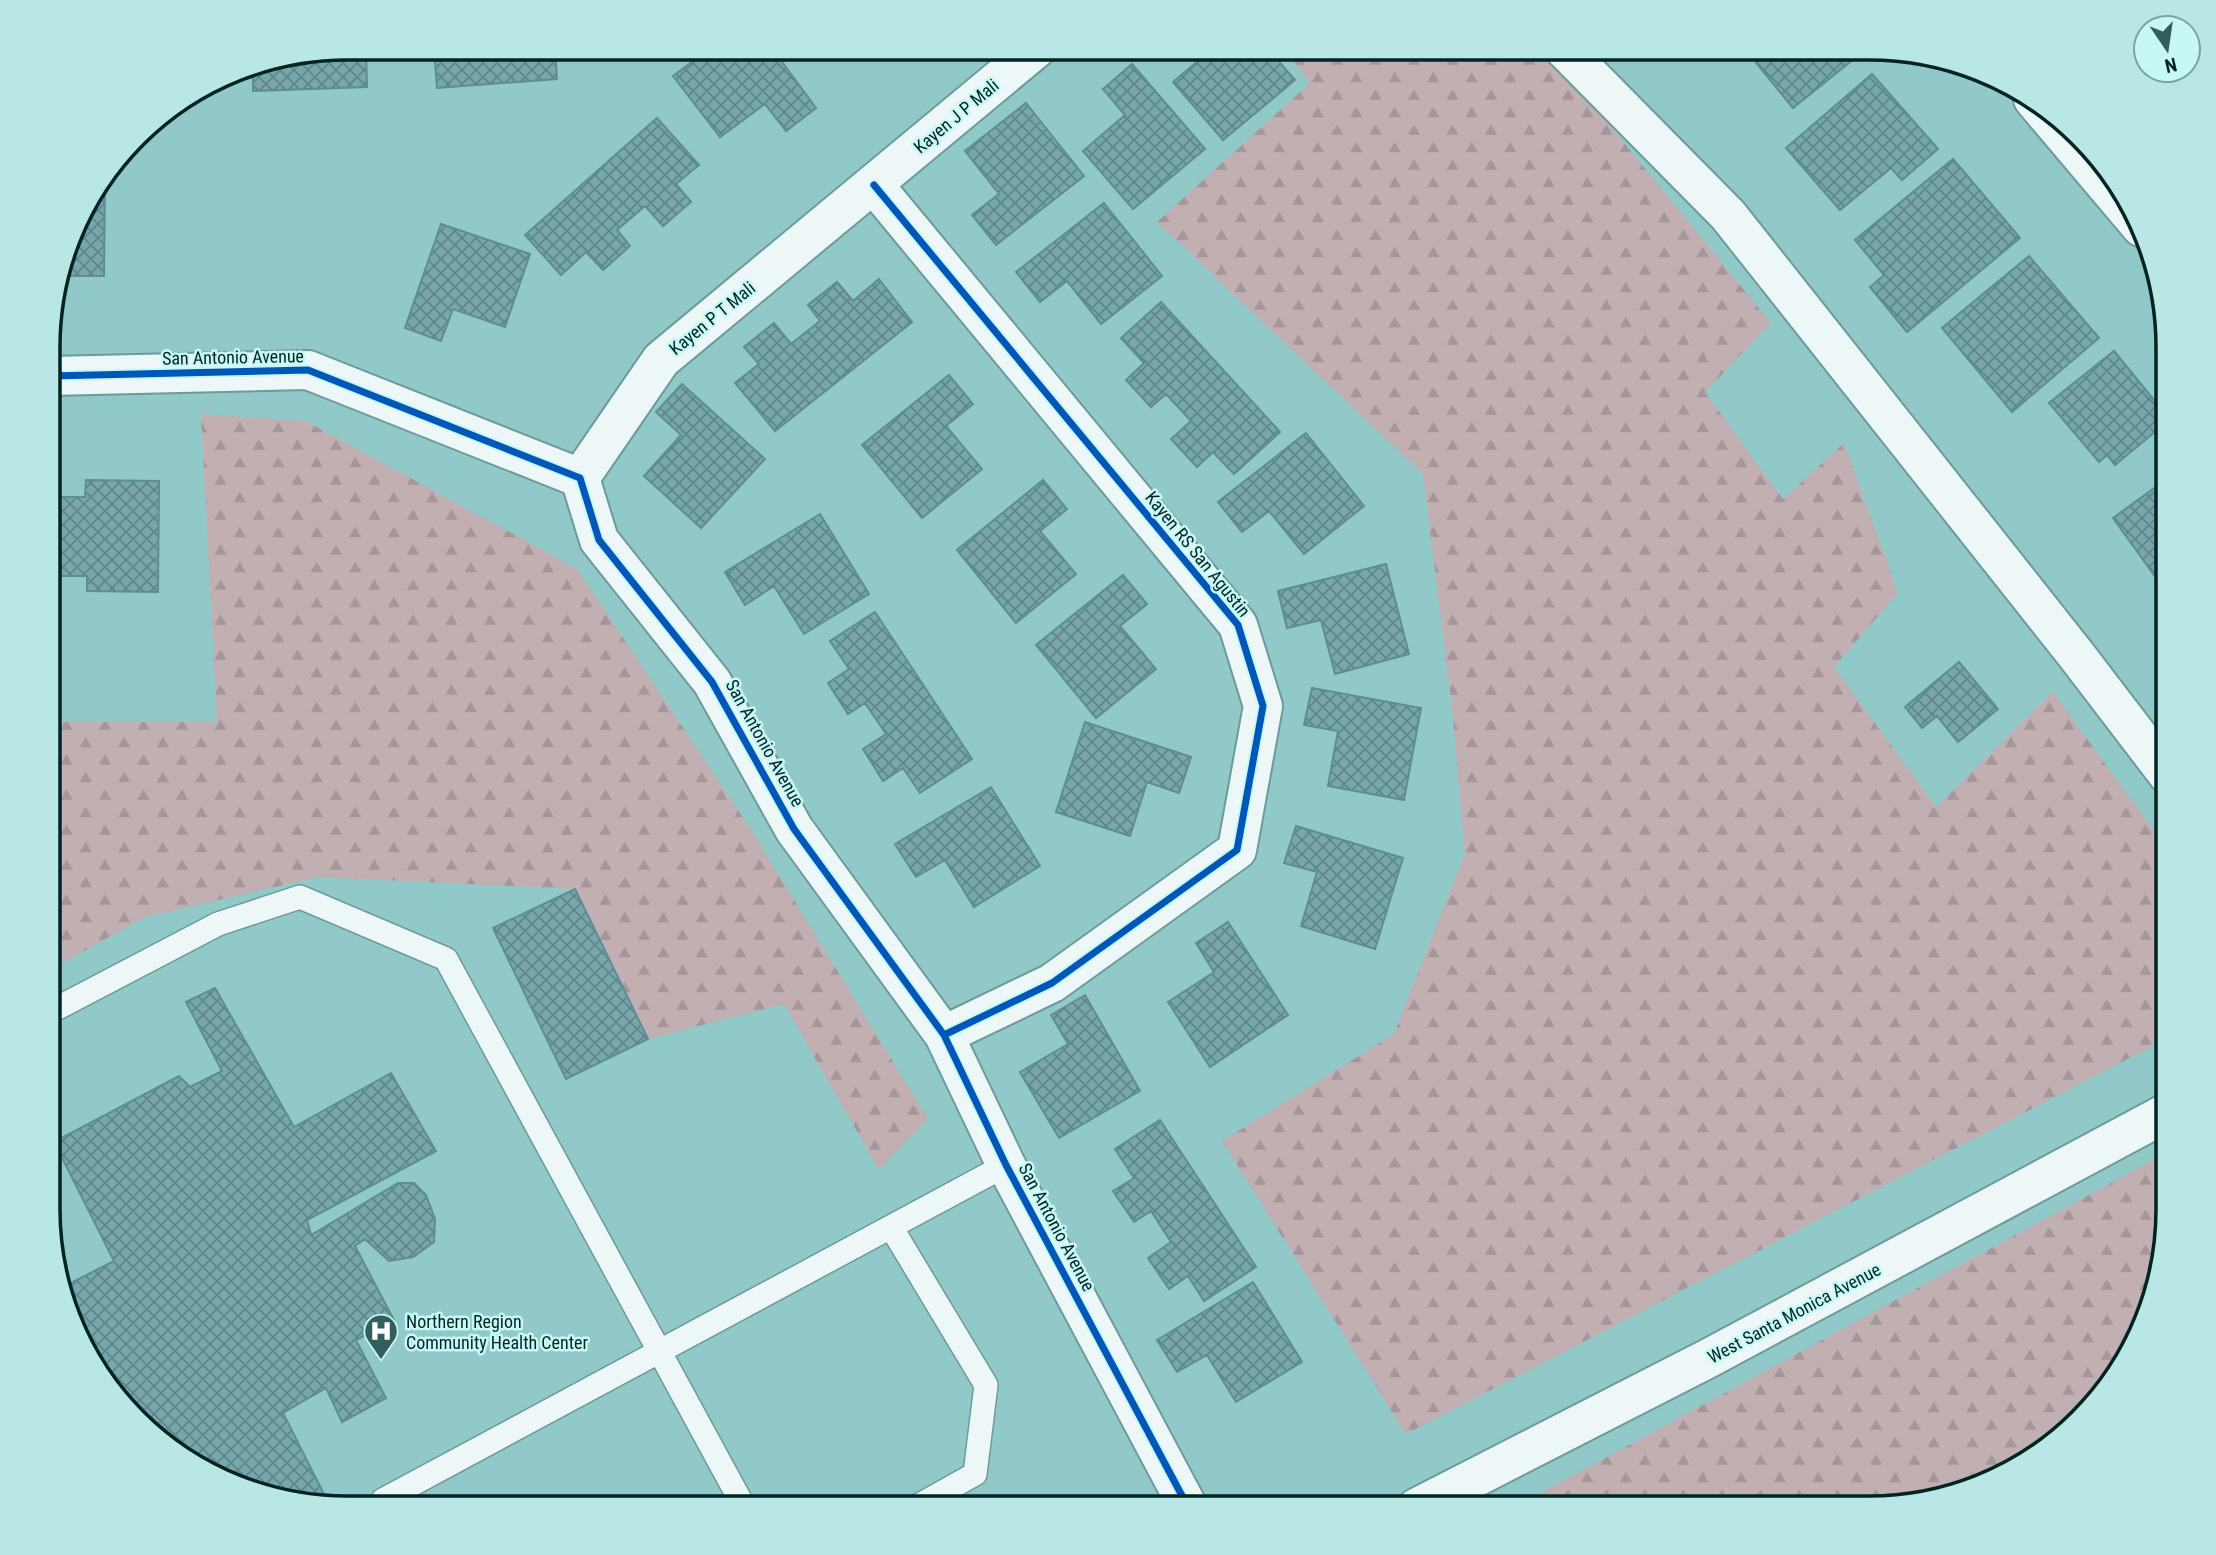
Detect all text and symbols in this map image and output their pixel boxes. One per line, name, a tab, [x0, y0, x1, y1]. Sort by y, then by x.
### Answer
north arrow	[2132, 14, 2202, 84]
text: N	[2162, 53, 2179, 78]
street label: Kayen J P Mali	[909, 74, 1003, 158]
street label: Kayen P T Mali	[665, 277, 759, 359]
street label: San Antonio Avenue	[162, 345, 304, 369]
street label: Kayen RS San Agustin	[1141, 487, 1255, 621]
street label: San Antonio Avenue	[721, 676, 809, 810]
street label: San Antonio Avenue	[1014, 1159, 1100, 1295]
street label: West Santa Monica Avenue	[1704, 1259, 1884, 1367]
place label: Northern Region Community Health Center	[406, 1311, 588, 1353]
hospital icon: Northern Region Community Health Center	[362, 1312, 400, 1361]

